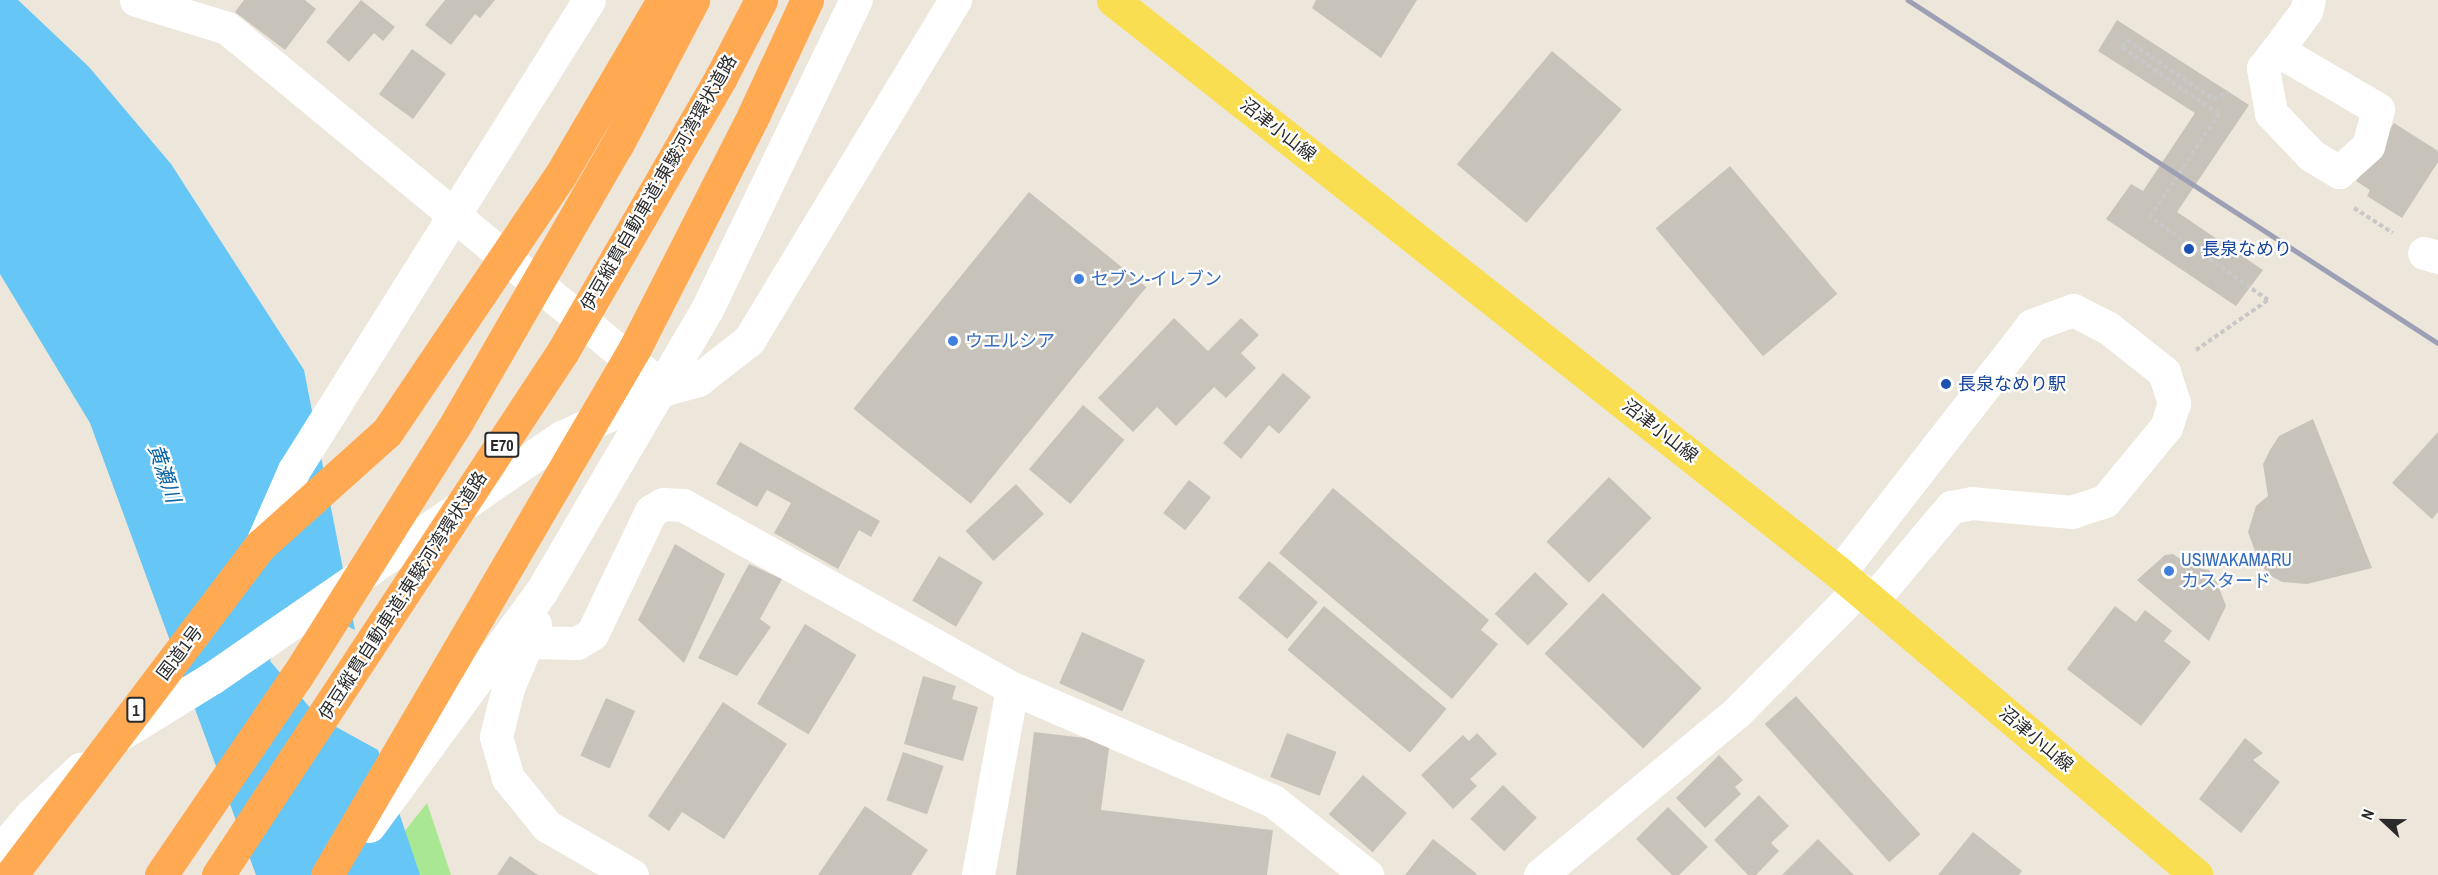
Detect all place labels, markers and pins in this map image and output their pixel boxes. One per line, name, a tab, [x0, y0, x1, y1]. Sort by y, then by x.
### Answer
place label: 長泉なめり	[2202, 238, 2292, 260]
marker: 長泉なめり	[2180, 240, 2198, 258]
place label: セブン-イレブン	[1091, 268, 1222, 290]
marker: セブン-イレブン	[1072, 272, 1086, 286]
place label: ウエルシア	[965, 330, 1055, 352]
marker: ウエルシア	[946, 334, 960, 348]
place label: 長泉なめり駅	[1958, 373, 2066, 395]
marker: 長泉なめり駅	[1939, 377, 1953, 391]
place label: USIWAKAMARU カスタード	[2181, 550, 2292, 592]
marker: USIWAKAMARU カスタード	[2162, 564, 2176, 578]

